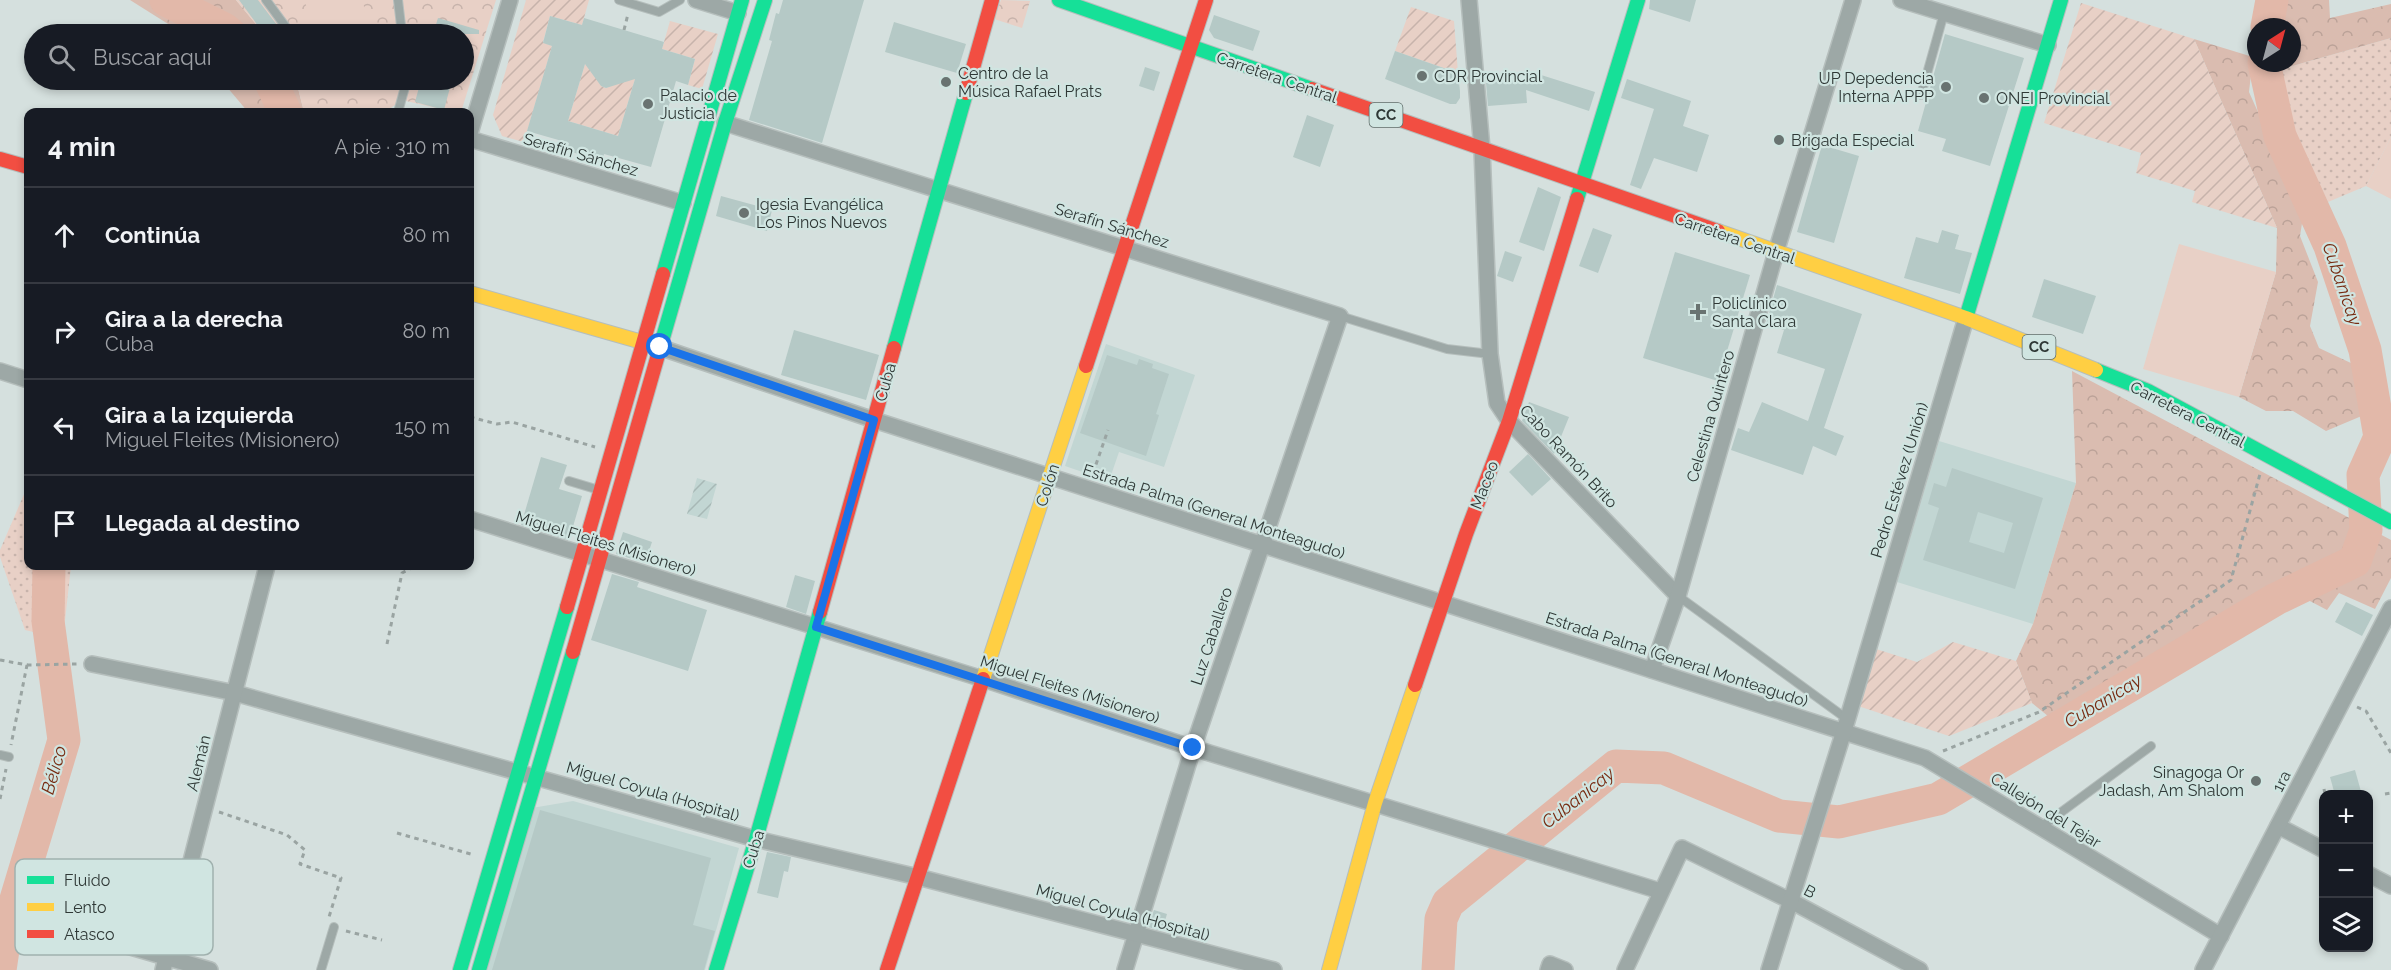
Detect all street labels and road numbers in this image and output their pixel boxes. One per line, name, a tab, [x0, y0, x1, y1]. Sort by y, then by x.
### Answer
street label: Carretera Central	[1214, 48, 1340, 107]
road number: CC	[1370, 103, 1402, 127]
street label: Serafín Sánchez	[521, 129, 641, 180]
street label: Serafín Sánchez	[1052, 199, 1171, 252]
street label: Carretera Central	[1672, 209, 1798, 268]
road number: CC	[2022, 335, 2056, 359]
street label: Celestina Quintero	[1683, 348, 1738, 484]
street label: Cuba	[871, 361, 900, 404]
street label: Carretera Central	[2127, 377, 2249, 452]
street label: Pedro Estévez (Unión)	[1867, 400, 1932, 560]
street label: Cabo Ramón Brito	[1516, 401, 1621, 512]
street label: Maceo	[1467, 458, 1502, 512]
street label: Estrada Palma (General Monteagudo)	[1080, 460, 1348, 563]
street label: Colón	[1032, 461, 1063, 509]
street label: Miguel Fleites (Misionero)	[513, 507, 698, 580]
street label: Luz Caballero	[1187, 585, 1236, 688]
street label: Estrada Palma (General Monteagudo)	[1543, 608, 1811, 711]
street label: Miguel Fleites (Misionero)	[978, 651, 1162, 727]
street label: Alemán	[182, 733, 215, 793]
street label: Miguel Coyula (Hospital)	[564, 758, 742, 825]
street label: 1ra	[2268, 767, 2295, 795]
street label: Callejón del Tejar	[1987, 769, 2105, 852]
street label: Cuba	[739, 828, 768, 871]
street label: Miguel Coyula (Hospital)	[1034, 880, 1212, 945]
street label: B	[1801, 881, 1819, 902]

